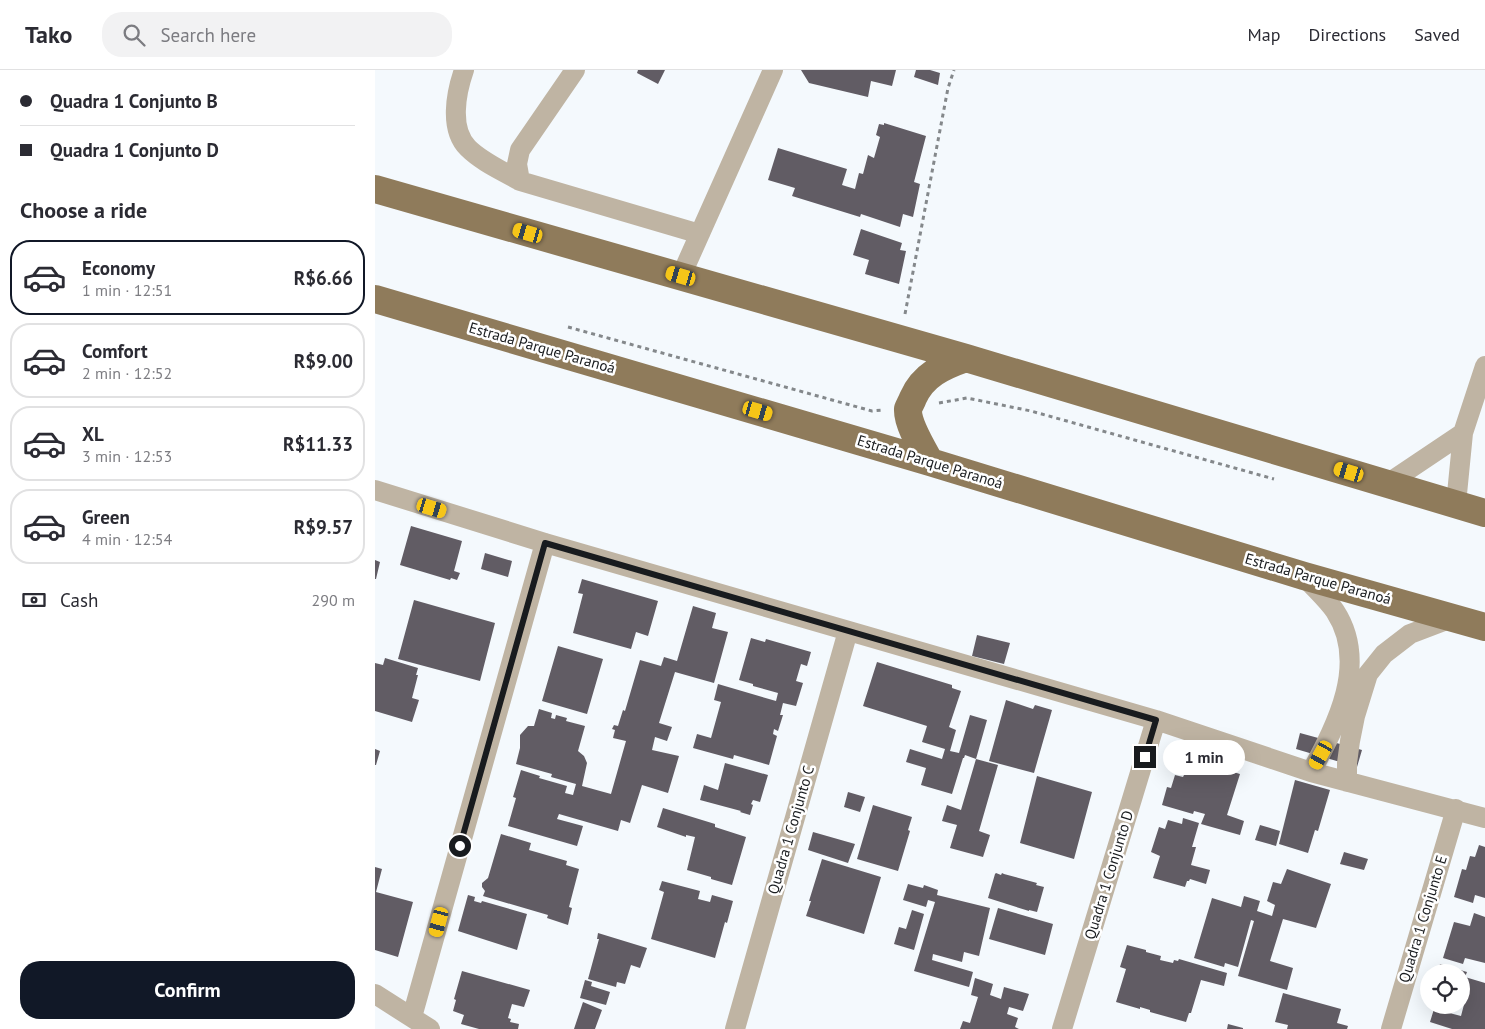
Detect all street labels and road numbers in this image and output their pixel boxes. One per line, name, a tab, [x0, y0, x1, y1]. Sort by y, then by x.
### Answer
street label: Estrada Parque Paranoá	[467, 318, 617, 377]
street label: Estrada Parque Paranoá	[855, 430, 1005, 493]
street label: Estrada Parque Paranoá	[1243, 549, 1393, 608]
street label: Quadra 1 Conjunto C	[763, 763, 818, 896]
street label: Quadra 1 Conjunto D	[1080, 808, 1137, 942]
street label: Quadra 1 Conjunto E	[1394, 853, 1451, 985]

